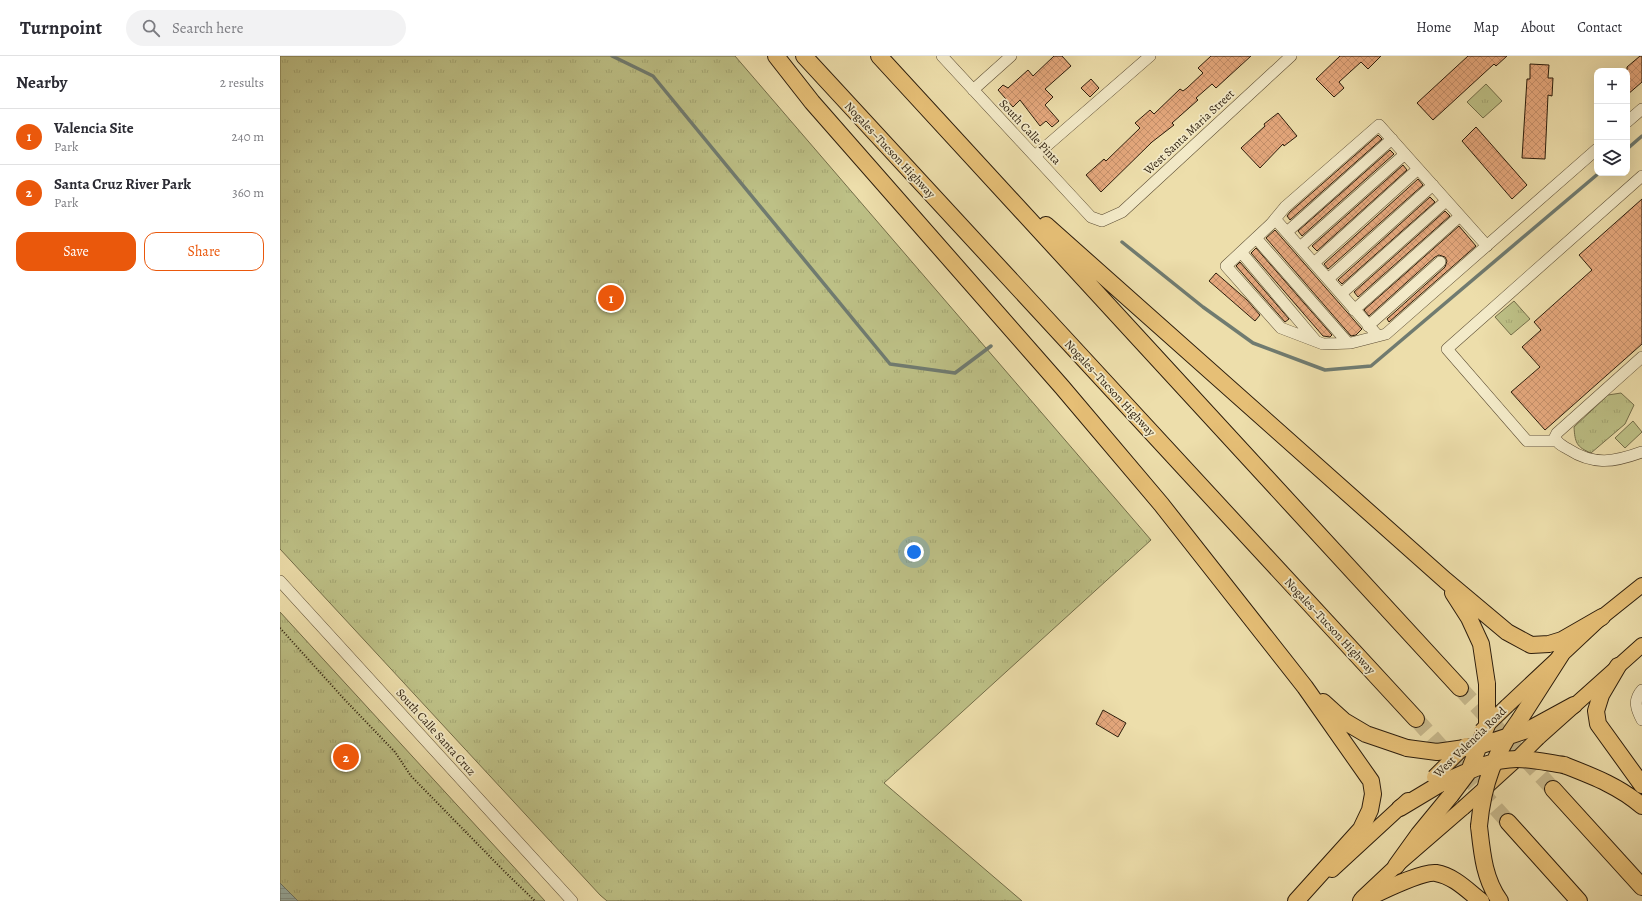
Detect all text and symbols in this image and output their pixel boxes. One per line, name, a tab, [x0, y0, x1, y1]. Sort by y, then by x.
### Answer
search box	[126, 10, 406, 46]
text: Turnpoint	[20, 15, 102, 41]
icon: search	[140, 17, 162, 39]
text: Search here	[172, 18, 243, 38]
text: Home	[1416, 18, 1451, 37]
text: Map	[1473, 18, 1499, 37]
text: About	[1521, 18, 1555, 37]
text: Contact	[1577, 18, 1622, 37]
map controls	[1594, 68, 1630, 176]
button: +	[1594, 68, 1630, 104]
text: Nearby	[16, 71, 67, 94]
text: 2 results	[220, 74, 264, 91]
street label: West Santa Maria Street	[1140, 86, 1238, 179]
street label: South Calle Pinta	[995, 96, 1065, 168]
street label: Nogales–Tucson Highway	[841, 98, 939, 202]
button: −	[1594, 104, 1630, 140]
text: Valencia Site	[54, 118, 134, 138]
text: 1	[27, 128, 31, 145]
text: 240 m	[232, 128, 264, 145]
text: Park	[54, 138, 78, 155]
button: layers	[1594, 140, 1630, 176]
text: Santa Cruz River Park	[54, 174, 191, 194]
text: 2	[26, 184, 32, 201]
text: 360 m	[232, 184, 264, 201]
text: Park	[54, 194, 78, 211]
button: Save	[16, 232, 136, 271]
button: Share	[144, 232, 264, 271]
pin: 1	[598, 283, 624, 313]
street label: Nogales–Tucson Highway	[1061, 336, 1159, 440]
your location	[904, 542, 924, 562]
street label: Nogales–Tucson Highway	[1281, 574, 1379, 678]
street label: South Calle Santa Cruz	[393, 685, 479, 779]
street label: West Valencia Road	[1430, 703, 1510, 781]
pin: 2	[333, 742, 359, 772]

